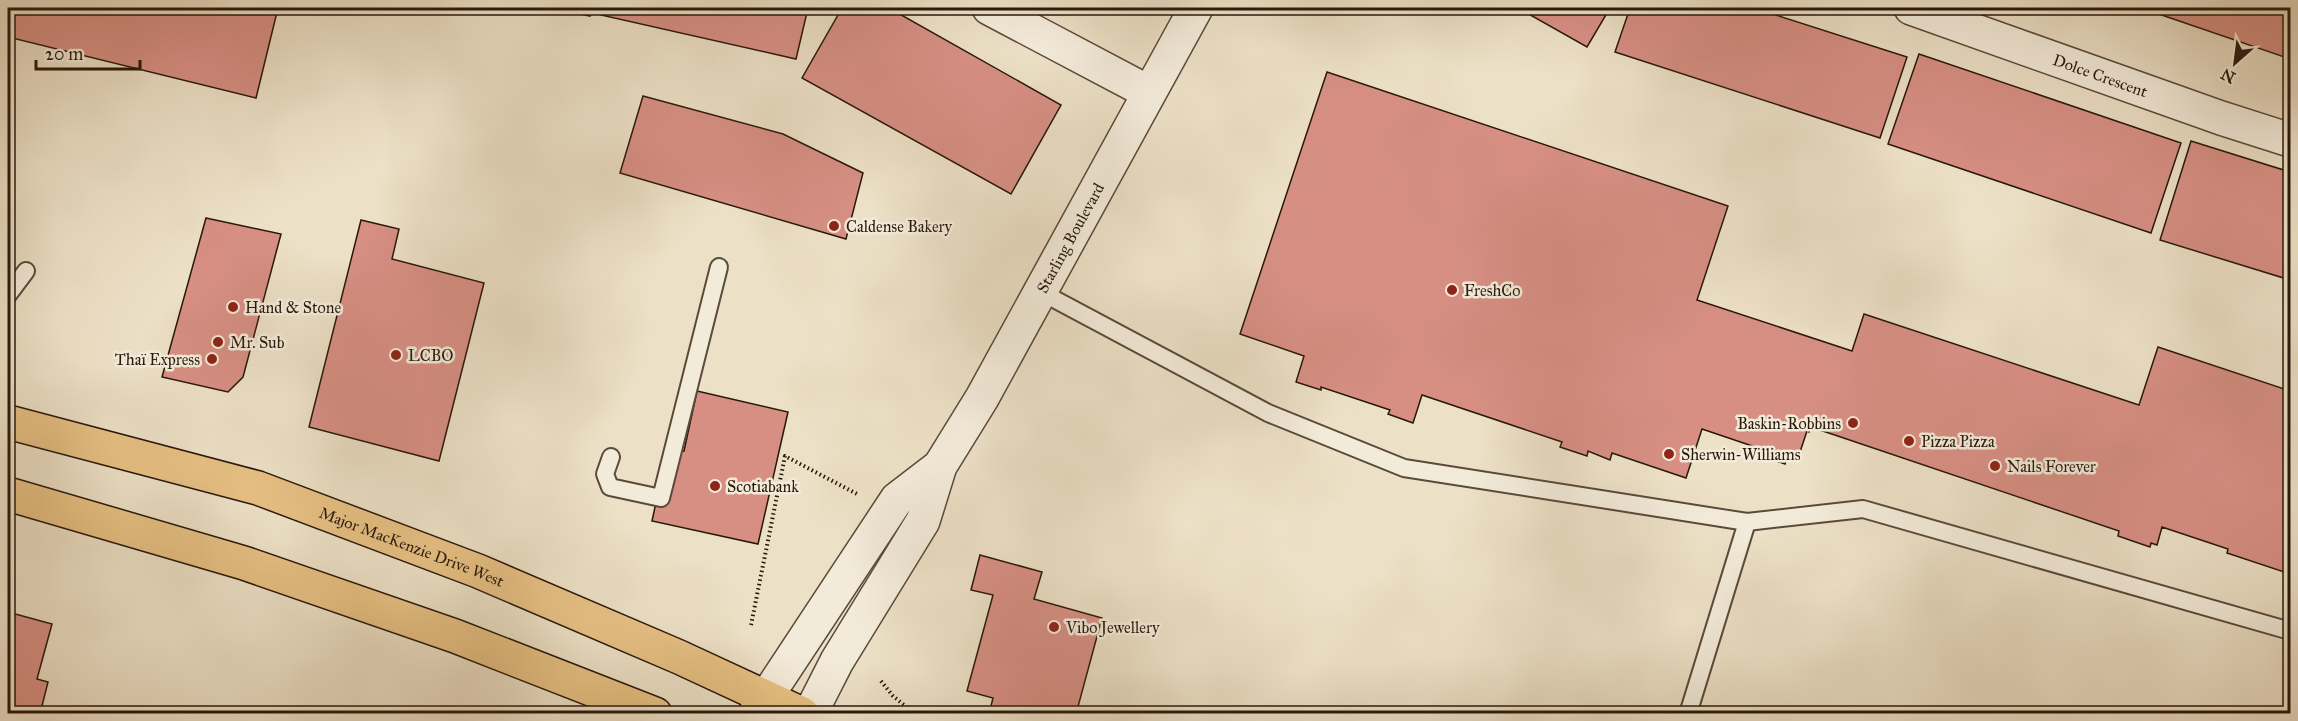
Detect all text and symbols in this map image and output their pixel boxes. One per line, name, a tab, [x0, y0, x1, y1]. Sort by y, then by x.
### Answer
scale bar	[36, 33, 140, 71]
north arrow	[2205, 33, 2265, 93]
text: 20 m	[45, 43, 83, 65]
street label: Dolce Crescent	[2051, 50, 2151, 101]
text: N	[2217, 64, 2239, 87]
street label: Starling Boulevard	[1032, 180, 1108, 296]
place label: Caldense Bakery	[846, 217, 953, 236]
marker: Caldense Bakery	[827, 219, 841, 233]
place label: FreshCo	[1464, 281, 1520, 300]
marker: FreshCo	[1445, 283, 1459, 297]
place label: Hand & Stone	[245, 298, 341, 317]
marker: Hand & Stone	[226, 300, 240, 314]
place label: Mr. Sub	[230, 333, 285, 352]
marker: Mr. Sub	[211, 335, 225, 349]
place label: LCBO	[408, 346, 454, 365]
marker: LCBO	[389, 348, 403, 362]
place label: Thaï Express	[115, 350, 200, 369]
marker: Thaï Express	[205, 352, 219, 366]
place label: Baskin-Robbins	[1737, 414, 1841, 433]
marker: Baskin-Robbins	[1846, 416, 1860, 430]
place label: Pizza Pizza	[1921, 432, 1995, 451]
marker: Pizza Pizza	[1902, 434, 1916, 448]
place label: Sherwin-Williams	[1681, 445, 1801, 464]
marker: Sherwin-Williams	[1662, 447, 1676, 461]
place label: Nails Forever	[2007, 457, 2096, 476]
marker: Nails Forever	[1988, 459, 2002, 473]
place label: Scotiabank	[727, 477, 799, 496]
marker: Scotiabank	[708, 479, 722, 493]
street label: Major MacKenzie Drive West	[317, 503, 507, 591]
place label: Vibo Jewellery	[1065, 618, 1160, 638]
marker: Vibo Jewellery	[1047, 620, 1061, 634]

